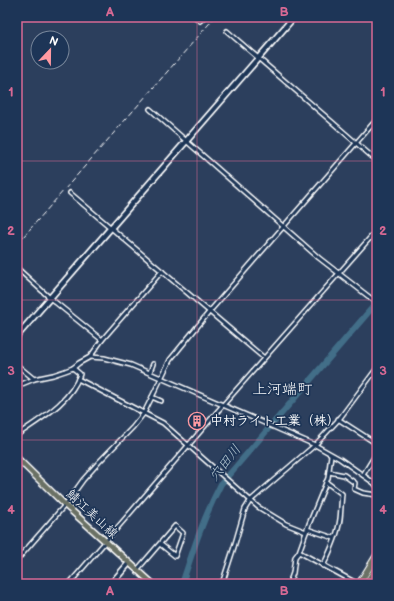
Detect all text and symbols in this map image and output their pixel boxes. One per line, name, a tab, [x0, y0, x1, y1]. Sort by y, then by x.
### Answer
text: A	[105, 4, 114, 20]
text: B	[279, 4, 289, 20]
north arrow	[30, 30, 70, 70]
text: N	[47, 34, 60, 49]
text: 1	[8, 84, 14, 100]
text: 1	[380, 84, 386, 100]
text: 2	[7, 223, 15, 239]
text: 2	[379, 223, 387, 239]
text: 3	[7, 363, 15, 379]
text: 3	[379, 363, 387, 379]
district label: 上河端町	[252, 380, 313, 399]
building icon: 中村ライト工業（株）	[187, 411, 207, 431]
place label: 中村ライト工業（株）	[210, 413, 340, 429]
water label: 穴田川	[205, 441, 245, 485]
street label: 鯖江美山線	[63, 486, 122, 543]
text: 4	[7, 502, 15, 518]
text: 4	[379, 502, 387, 518]
text: A	[105, 583, 114, 599]
text: B	[279, 583, 289, 599]

